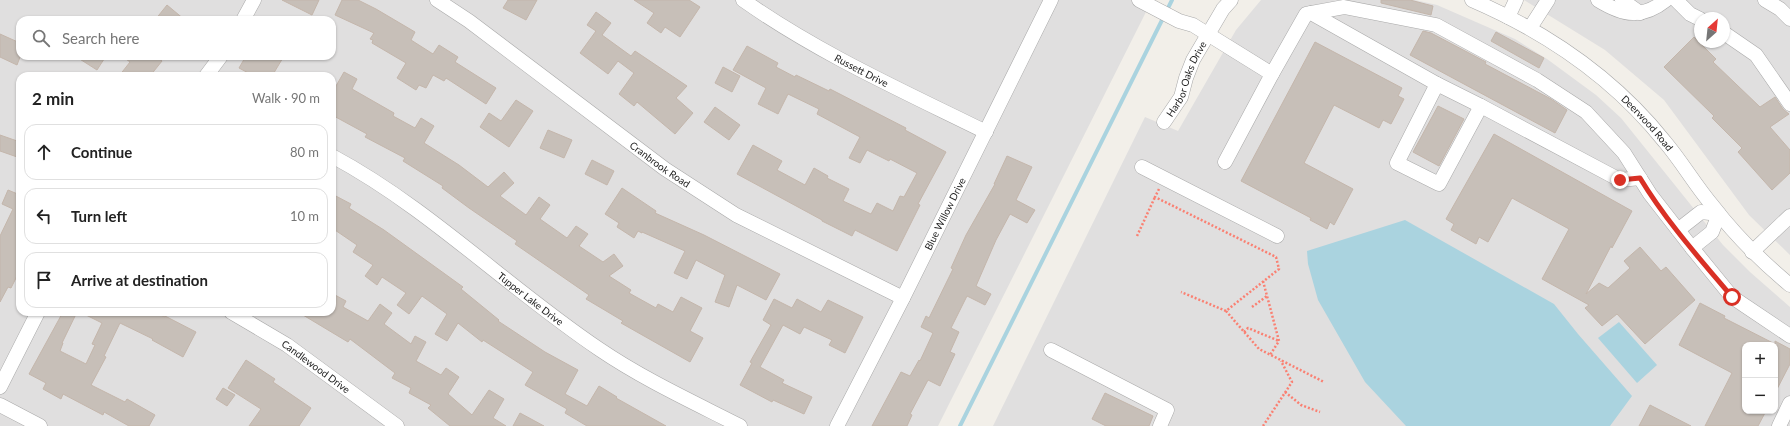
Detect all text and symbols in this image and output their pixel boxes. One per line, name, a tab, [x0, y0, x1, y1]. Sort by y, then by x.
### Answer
north arrow	[1694, 12, 1730, 48]
search box	[16, 16, 336, 60]
icon: search	[30, 27, 52, 49]
text: Search here	[62, 29, 139, 47]
street label: Harbor Oaks Drive	[1163, 39, 1209, 119]
street label: Russett Drive	[833, 51, 890, 89]
text: 2 min	[32, 88, 74, 109]
text: Walk · 90 m	[252, 90, 320, 106]
street label: Deerwood Road	[1619, 92, 1676, 153]
street label: Cranbrook Road	[628, 139, 692, 190]
icon: ahead	[33, 141, 55, 163]
text: Continue	[71, 143, 132, 161]
text: 80 m	[290, 144, 319, 160]
route end	[1611, 171, 1629, 189]
street label: Blue Willow Drive	[922, 176, 968, 252]
icon: left	[33, 205, 55, 227]
text: Turn left	[71, 207, 127, 225]
text: 10 m	[290, 208, 319, 224]
icon: arrive	[33, 269, 55, 291]
street label: Tupper Lake Drive	[496, 270, 566, 328]
text: Arrive at destination	[71, 271, 208, 289]
route start	[1723, 288, 1741, 306]
street label: Candlewood Drive	[280, 337, 352, 395]
map controls	[1742, 342, 1778, 414]
button: +	[1742, 342, 1778, 378]
button: −	[1742, 378, 1778, 414]

